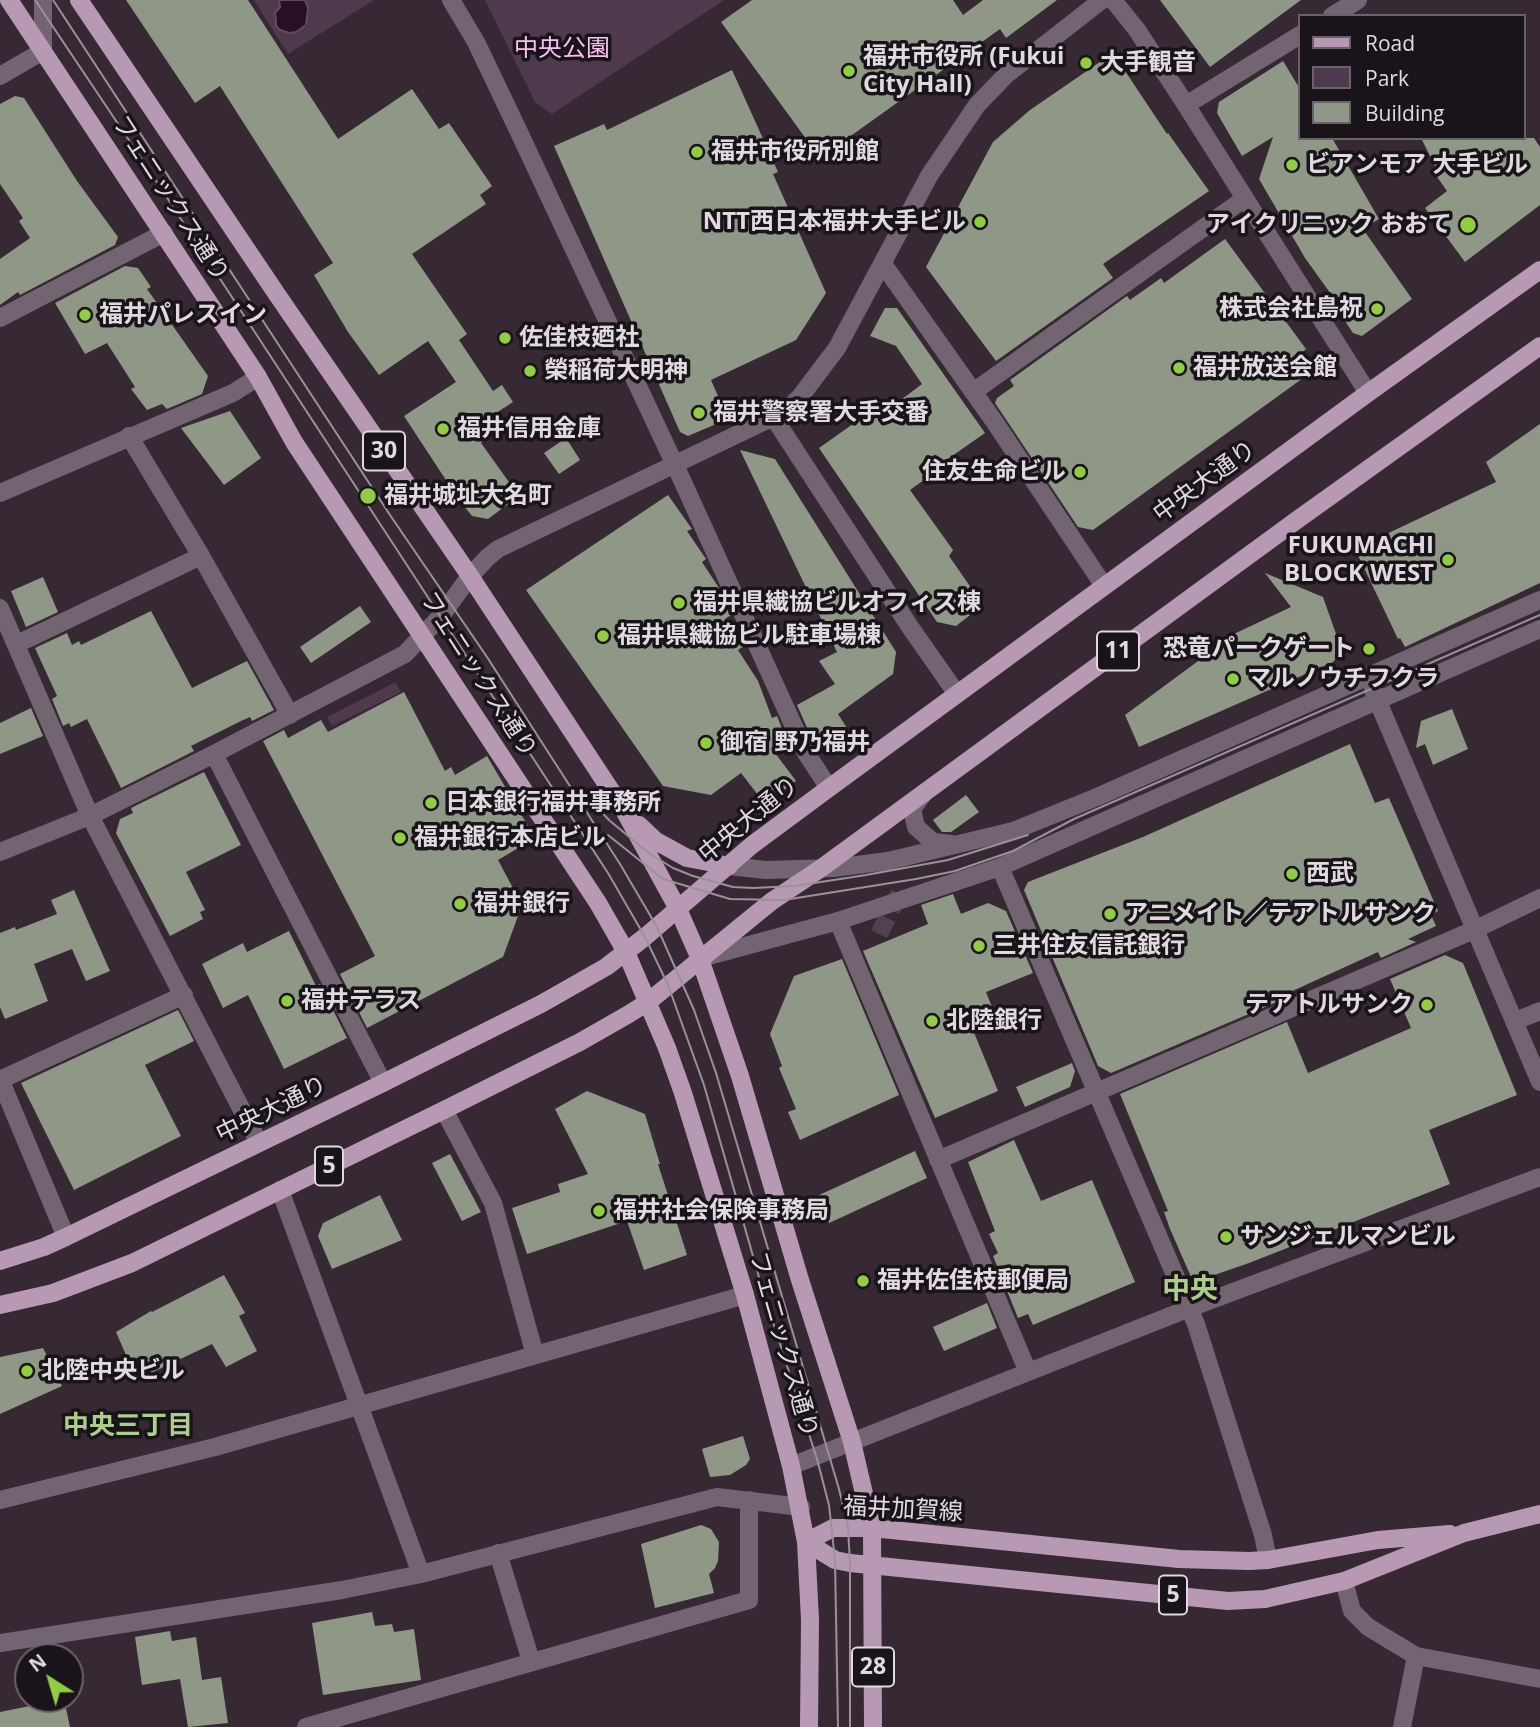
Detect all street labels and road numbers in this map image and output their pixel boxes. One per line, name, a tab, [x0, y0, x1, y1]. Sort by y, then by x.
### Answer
street label: フェニックス通り	[106, 111, 234, 287]
road number: 30	[363, 432, 405, 471]
street label: 中央大通り	[1148, 435, 1262, 529]
street label: フェニックス通り	[414, 587, 542, 763]
road number: 11	[1097, 632, 1139, 670]
street label: 中央大通り	[693, 771, 805, 869]
street label: 中央大通り	[212, 1071, 332, 1149]
road number: 5	[315, 1147, 343, 1186]
street label: フェニックス通り	[743, 1249, 823, 1441]
street label: 福井加賀線	[842, 1492, 964, 1528]
road number: 5	[1159, 1576, 1187, 1614]
road number: 28	[852, 1648, 894, 1686]

